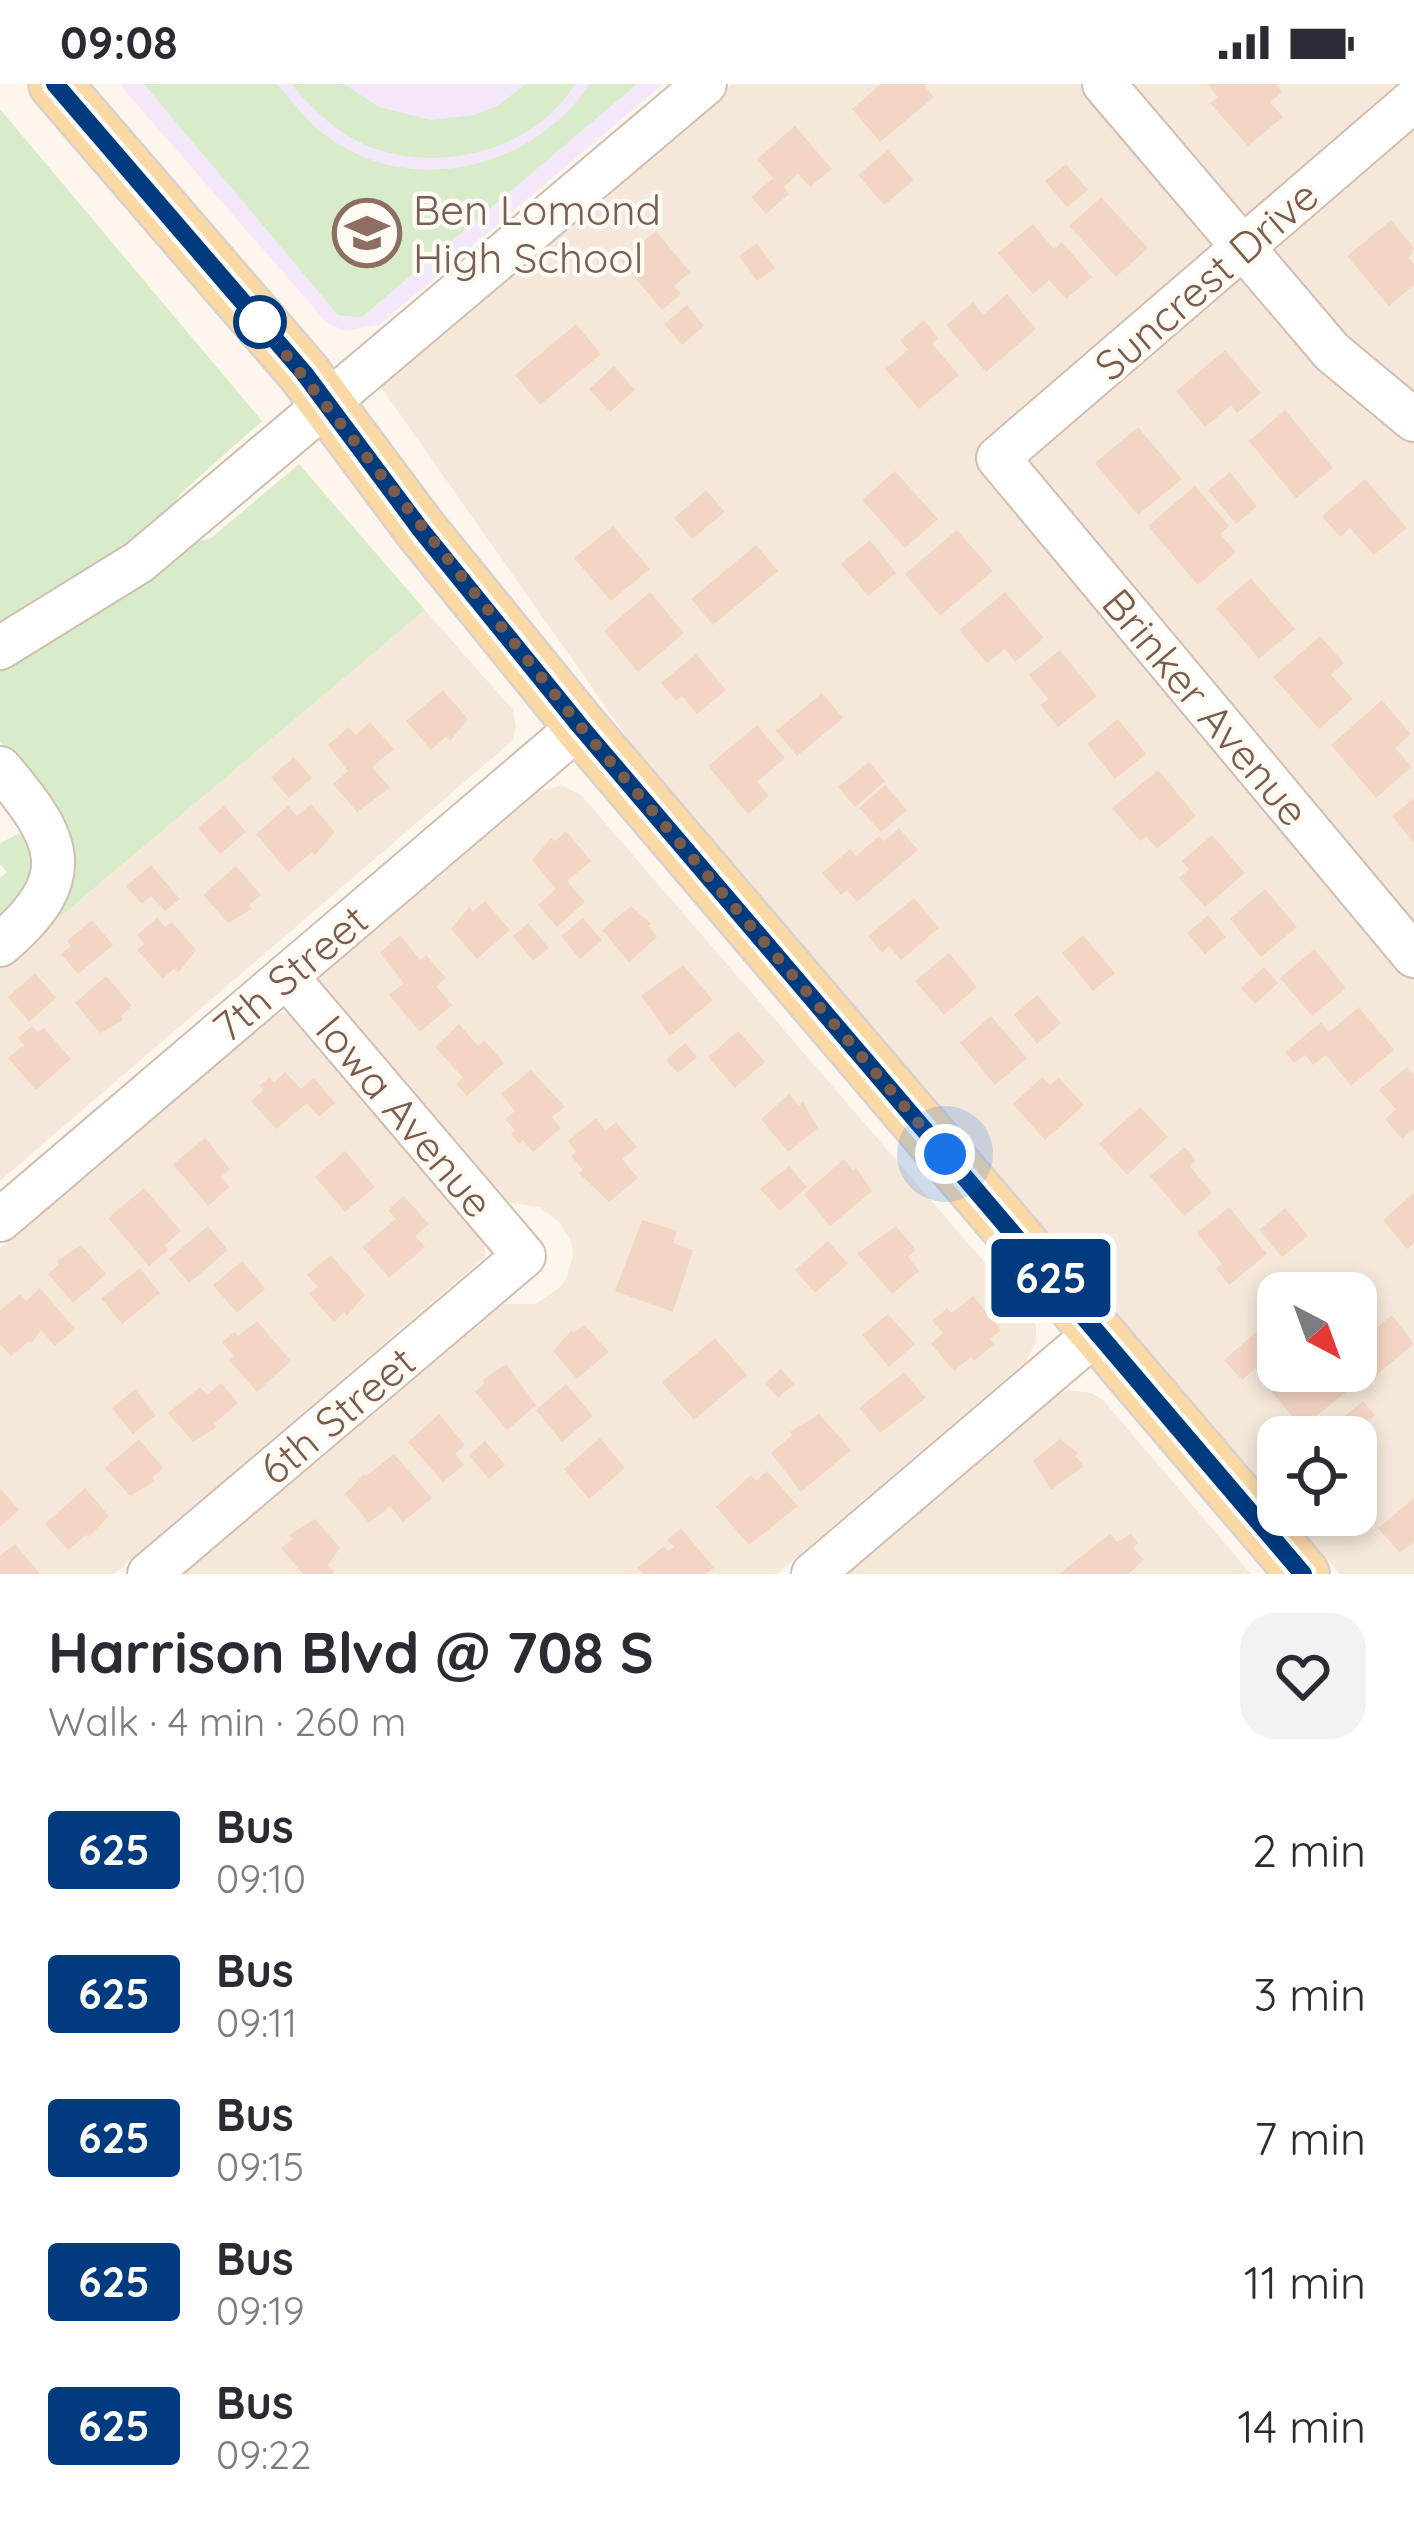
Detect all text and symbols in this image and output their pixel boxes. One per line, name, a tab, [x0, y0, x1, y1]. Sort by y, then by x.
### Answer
text: 09:08	[60, 14, 178, 70]
street label: Suncrest Drive	[1083, 168, 1329, 392]
place label: Ben Lomond High School	[413, 183, 661, 284]
school or university icon: Ben Lomond High School	[332, 198, 402, 268]
unlabelled marker	[235, 297, 285, 347]
street label: Brinker Avenue	[1091, 578, 1321, 836]
street label: 7th Street	[202, 893, 378, 1053]
street label: Iowa Avenue	[305, 1004, 505, 1228]
your location	[915, 1124, 975, 1184]
line badge: 625	[982, 1239, 1120, 1317]
text: 625	[1015, 1251, 1087, 1304]
north arrow	[1257, 1272, 1377, 1392]
map controls	[1257, 1272, 1377, 1536]
street label: 6th Street	[248, 1335, 426, 1495]
button: locate	[1257, 1416, 1377, 1536]
button: heart	[1240, 1613, 1366, 1739]
text: Harrison Blvd @ 708 S	[48, 1616, 654, 1687]
text: Walk · 4 min · 260 m	[48, 1697, 406, 1746]
text: Bus	[216, 1798, 294, 1854]
text: 2 min	[1252, 1822, 1366, 1878]
text: 625	[78, 1823, 150, 1876]
text: 09:10	[216, 1854, 306, 1903]
text: Bus	[216, 1942, 294, 1998]
text: 3 min	[1253, 1966, 1366, 2022]
text: 625	[78, 1967, 150, 2020]
text: 09:11	[216, 1998, 297, 2047]
text: Bus	[216, 2086, 294, 2142]
text: 7 min	[1254, 2110, 1366, 2166]
text: 625	[78, 2111, 150, 2164]
text: 09:15	[216, 2142, 304, 2191]
text: Bus	[216, 2230, 294, 2286]
text: 11 min	[1244, 2254, 1366, 2310]
text: 625	[78, 2255, 150, 2308]
text: 09:19	[216, 2286, 304, 2335]
text: Bus	[216, 2374, 294, 2430]
text: 14 min	[1237, 2398, 1366, 2454]
text: 625	[78, 2399, 150, 2452]
text: 09:22	[216, 2430, 311, 2479]

